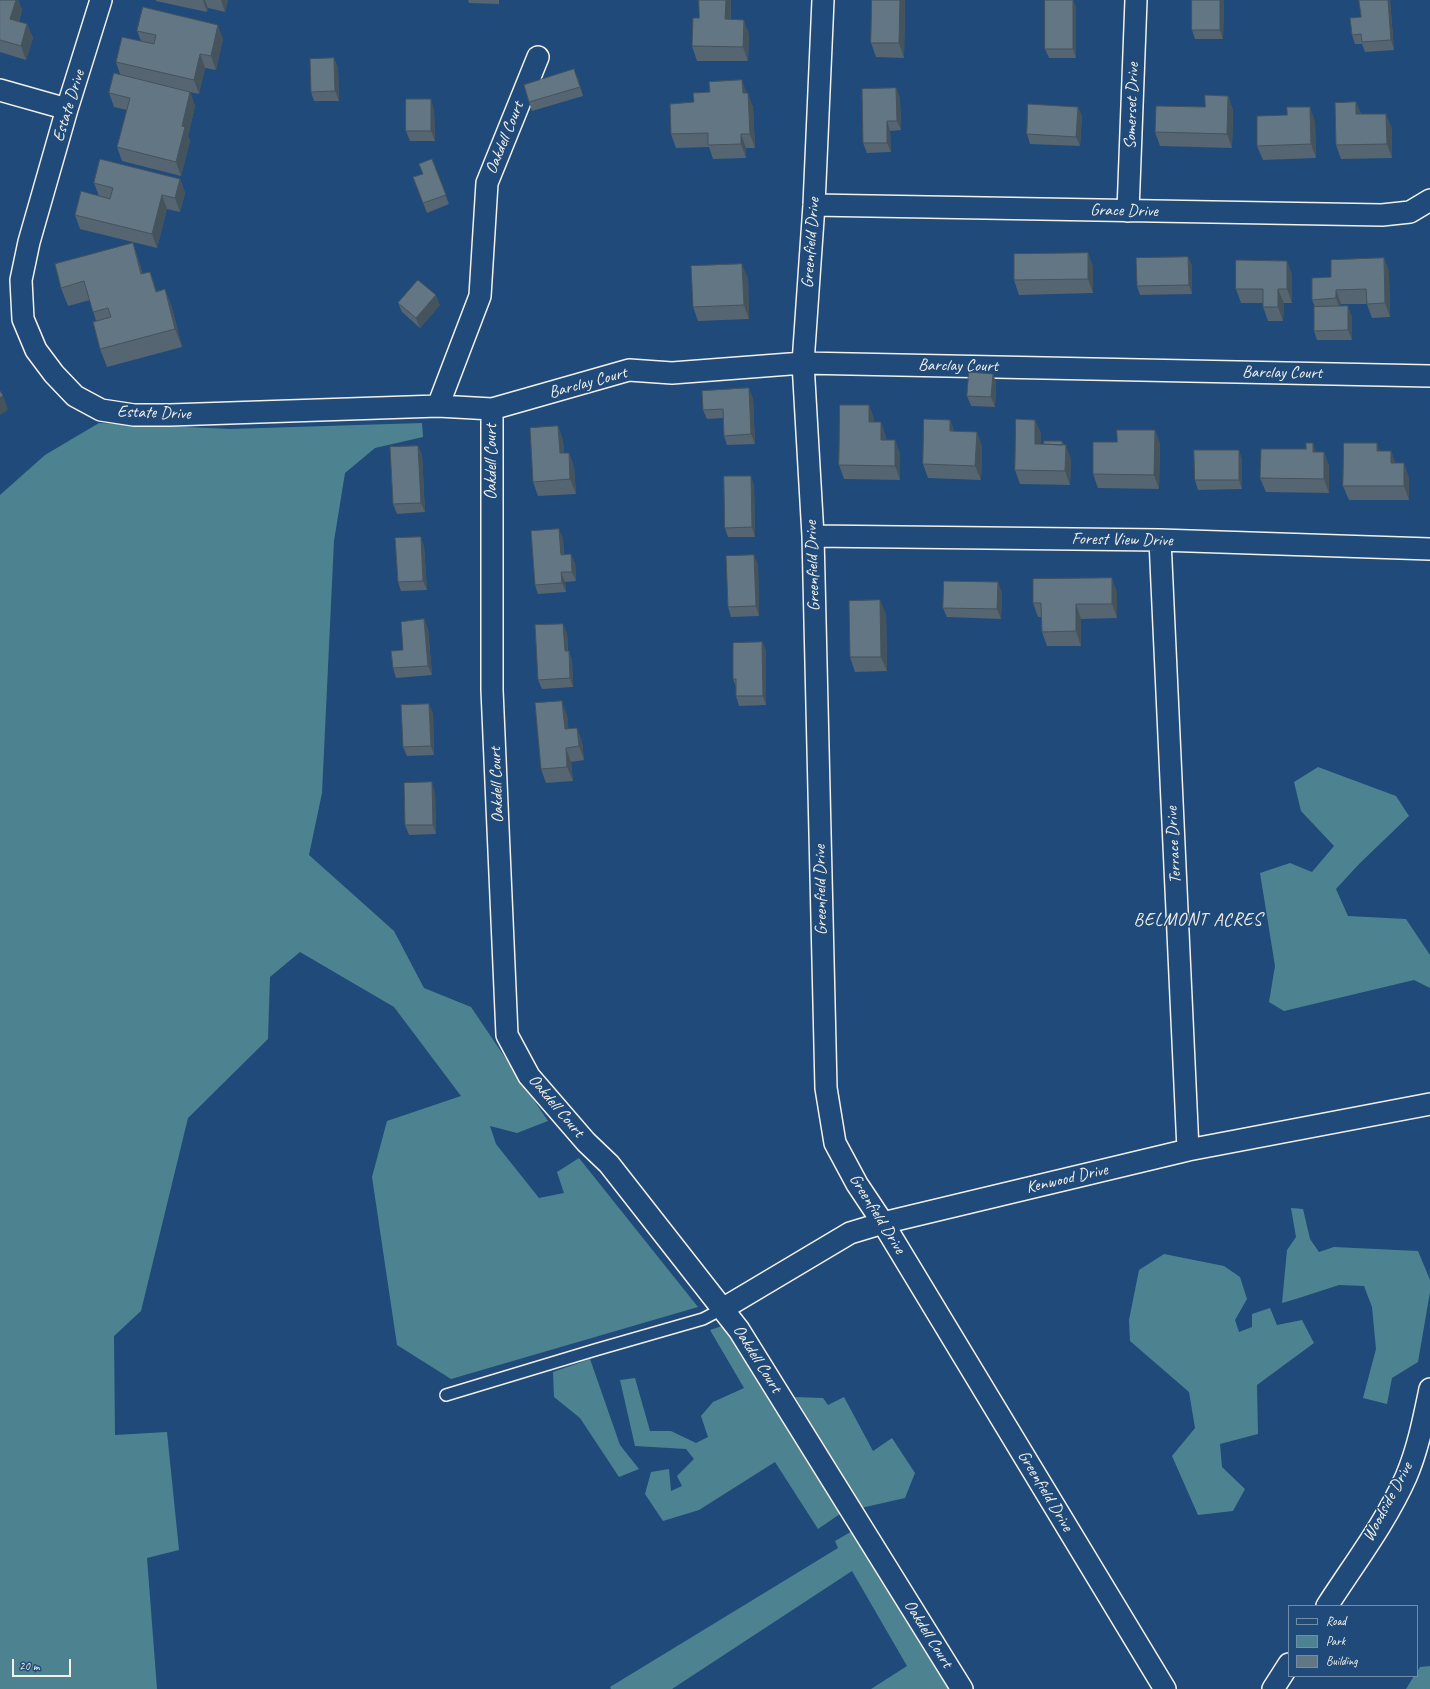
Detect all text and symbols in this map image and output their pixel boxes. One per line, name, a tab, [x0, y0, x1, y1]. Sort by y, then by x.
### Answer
street label: Somerset Drive	[1120, 62, 1144, 150]
street label: Estate Drive	[48, 68, 90, 144]
street label: Oakdell Court	[481, 99, 529, 177]
street label: Greenfield Drive	[798, 197, 824, 289]
street label: Grace Drive	[1090, 200, 1158, 222]
street label: Barclay Court	[918, 355, 998, 377]
street label: Barclay Court	[1242, 362, 1322, 384]
street label: Barclay Court	[547, 363, 629, 403]
street label: Estate Drive	[117, 402, 191, 424]
street label: Oakdell Court	[482, 424, 502, 500]
street label: Greenfield Drive	[801, 520, 825, 612]
street label: Forest View Drive	[1071, 529, 1173, 551]
street label: Oakdell Court	[485, 747, 509, 823]
street label: Terrace Drive	[1162, 806, 1186, 884]
street label: Greenfield Drive	[810, 845, 832, 935]
district label: BELMONT ACRES	[1134, 909, 1262, 931]
street label: Oakdell Court	[524, 1070, 588, 1142]
street label: Kenwood Drive	[1024, 1160, 1110, 1198]
street label: Greenfield Drive	[844, 1170, 910, 1258]
street label: Oakdell Court	[728, 1321, 786, 1397]
street label: Greenfield Drive	[1013, 1447, 1077, 1535]
street label: Woodside Drive	[1359, 1459, 1417, 1545]
street label: Oakdell Court	[899, 1596, 957, 1672]
legend	[1288, 1605, 1418, 1677]
text: Road	[1326, 1613, 1346, 1629]
text: Park	[1326, 1633, 1345, 1649]
scale bar	[14, 1651, 73, 1677]
text: Building	[1326, 1653, 1358, 1669]
text: 20 m	[19, 1658, 39, 1674]

